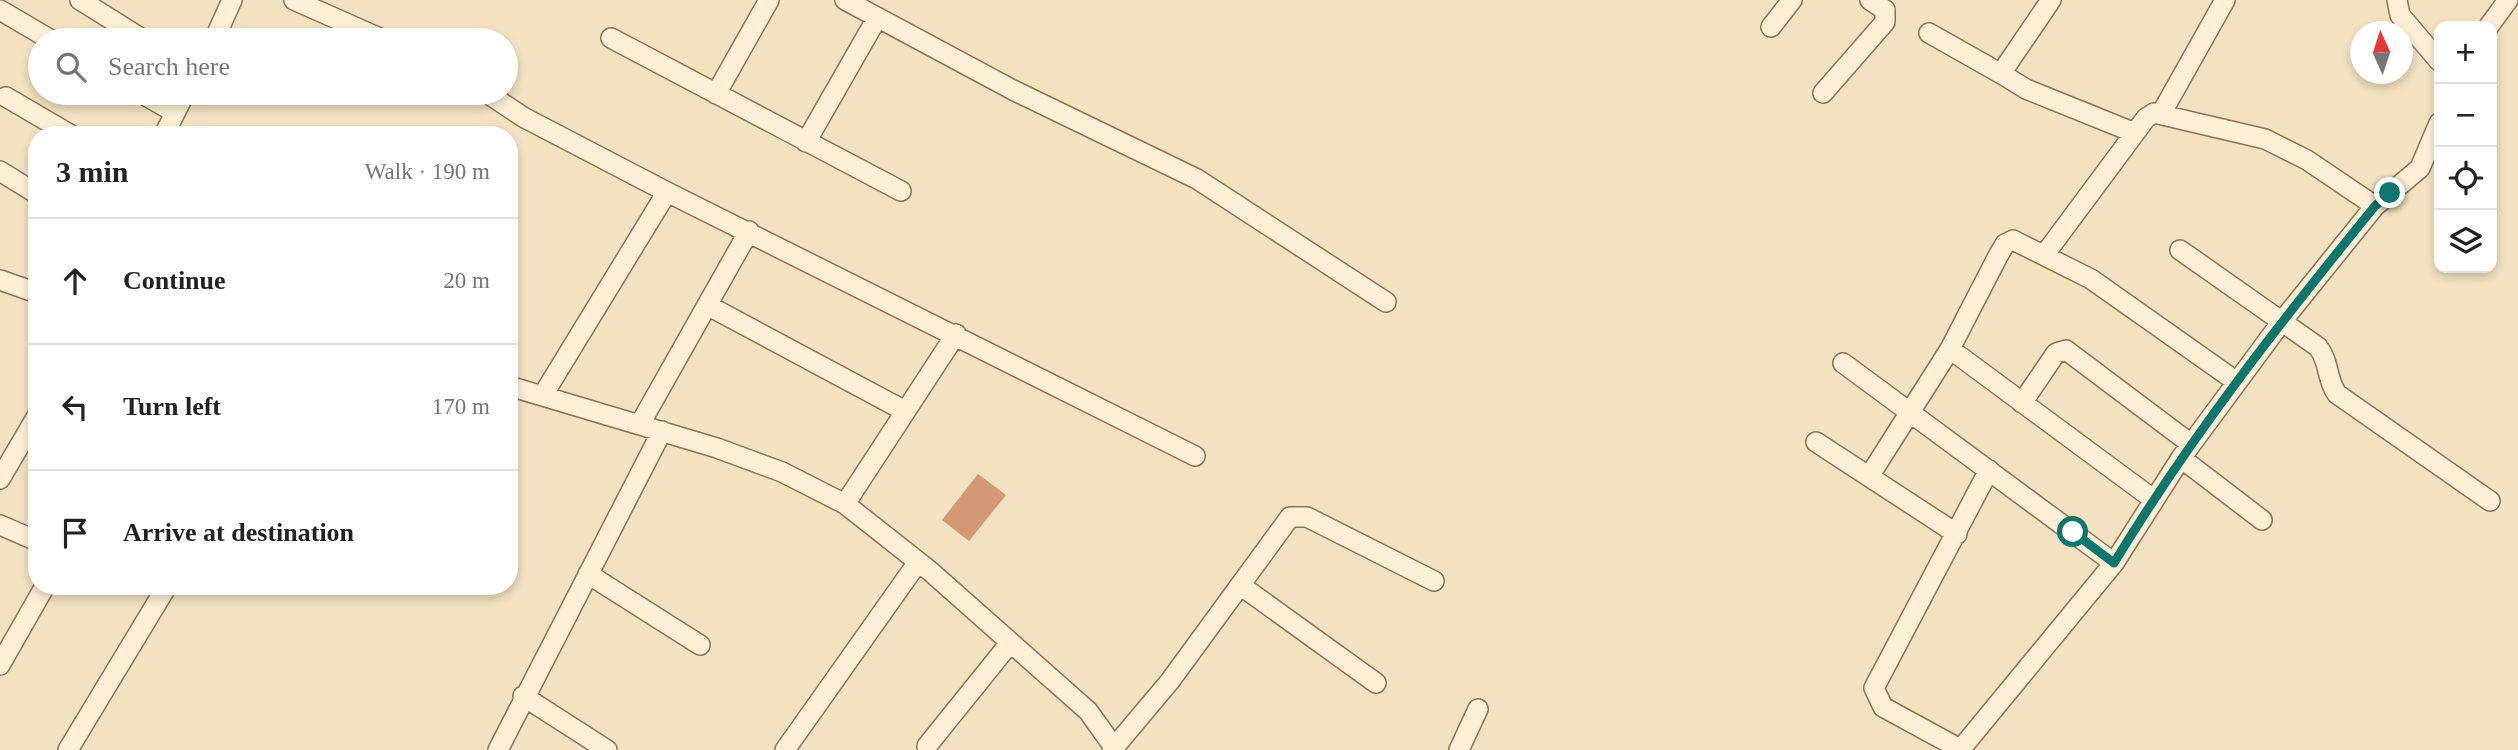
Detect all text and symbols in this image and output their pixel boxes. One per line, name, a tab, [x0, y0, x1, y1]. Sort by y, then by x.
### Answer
north arrow	[2350, 21, 2413, 84]
map controls	[2434, 21, 2497, 273]
button: +	[2434, 21, 2497, 84]
search box	[28, 28, 518, 105]
icon: search	[52, 48, 90, 86]
text: Search here	[108, 52, 230, 81]
button: −	[2434, 84, 2497, 147]
button: locate	[2434, 147, 2497, 210]
text: 3 min	[56, 155, 129, 188]
text: Walk · 190 m	[365, 159, 490, 184]
route end	[2374, 177, 2405, 208]
button: layers	[2434, 210, 2497, 273]
icon: ahead	[56, 262, 94, 300]
text: Continue	[123, 266, 226, 295]
text: 20 m	[443, 268, 490, 293]
icon: left	[56, 388, 94, 426]
text: Turn left	[123, 392, 221, 421]
text: 170 m	[432, 394, 490, 419]
icon: arrive	[56, 514, 94, 552]
route start	[2057, 516, 2088, 547]
text: Arrive at destination	[123, 518, 354, 547]

